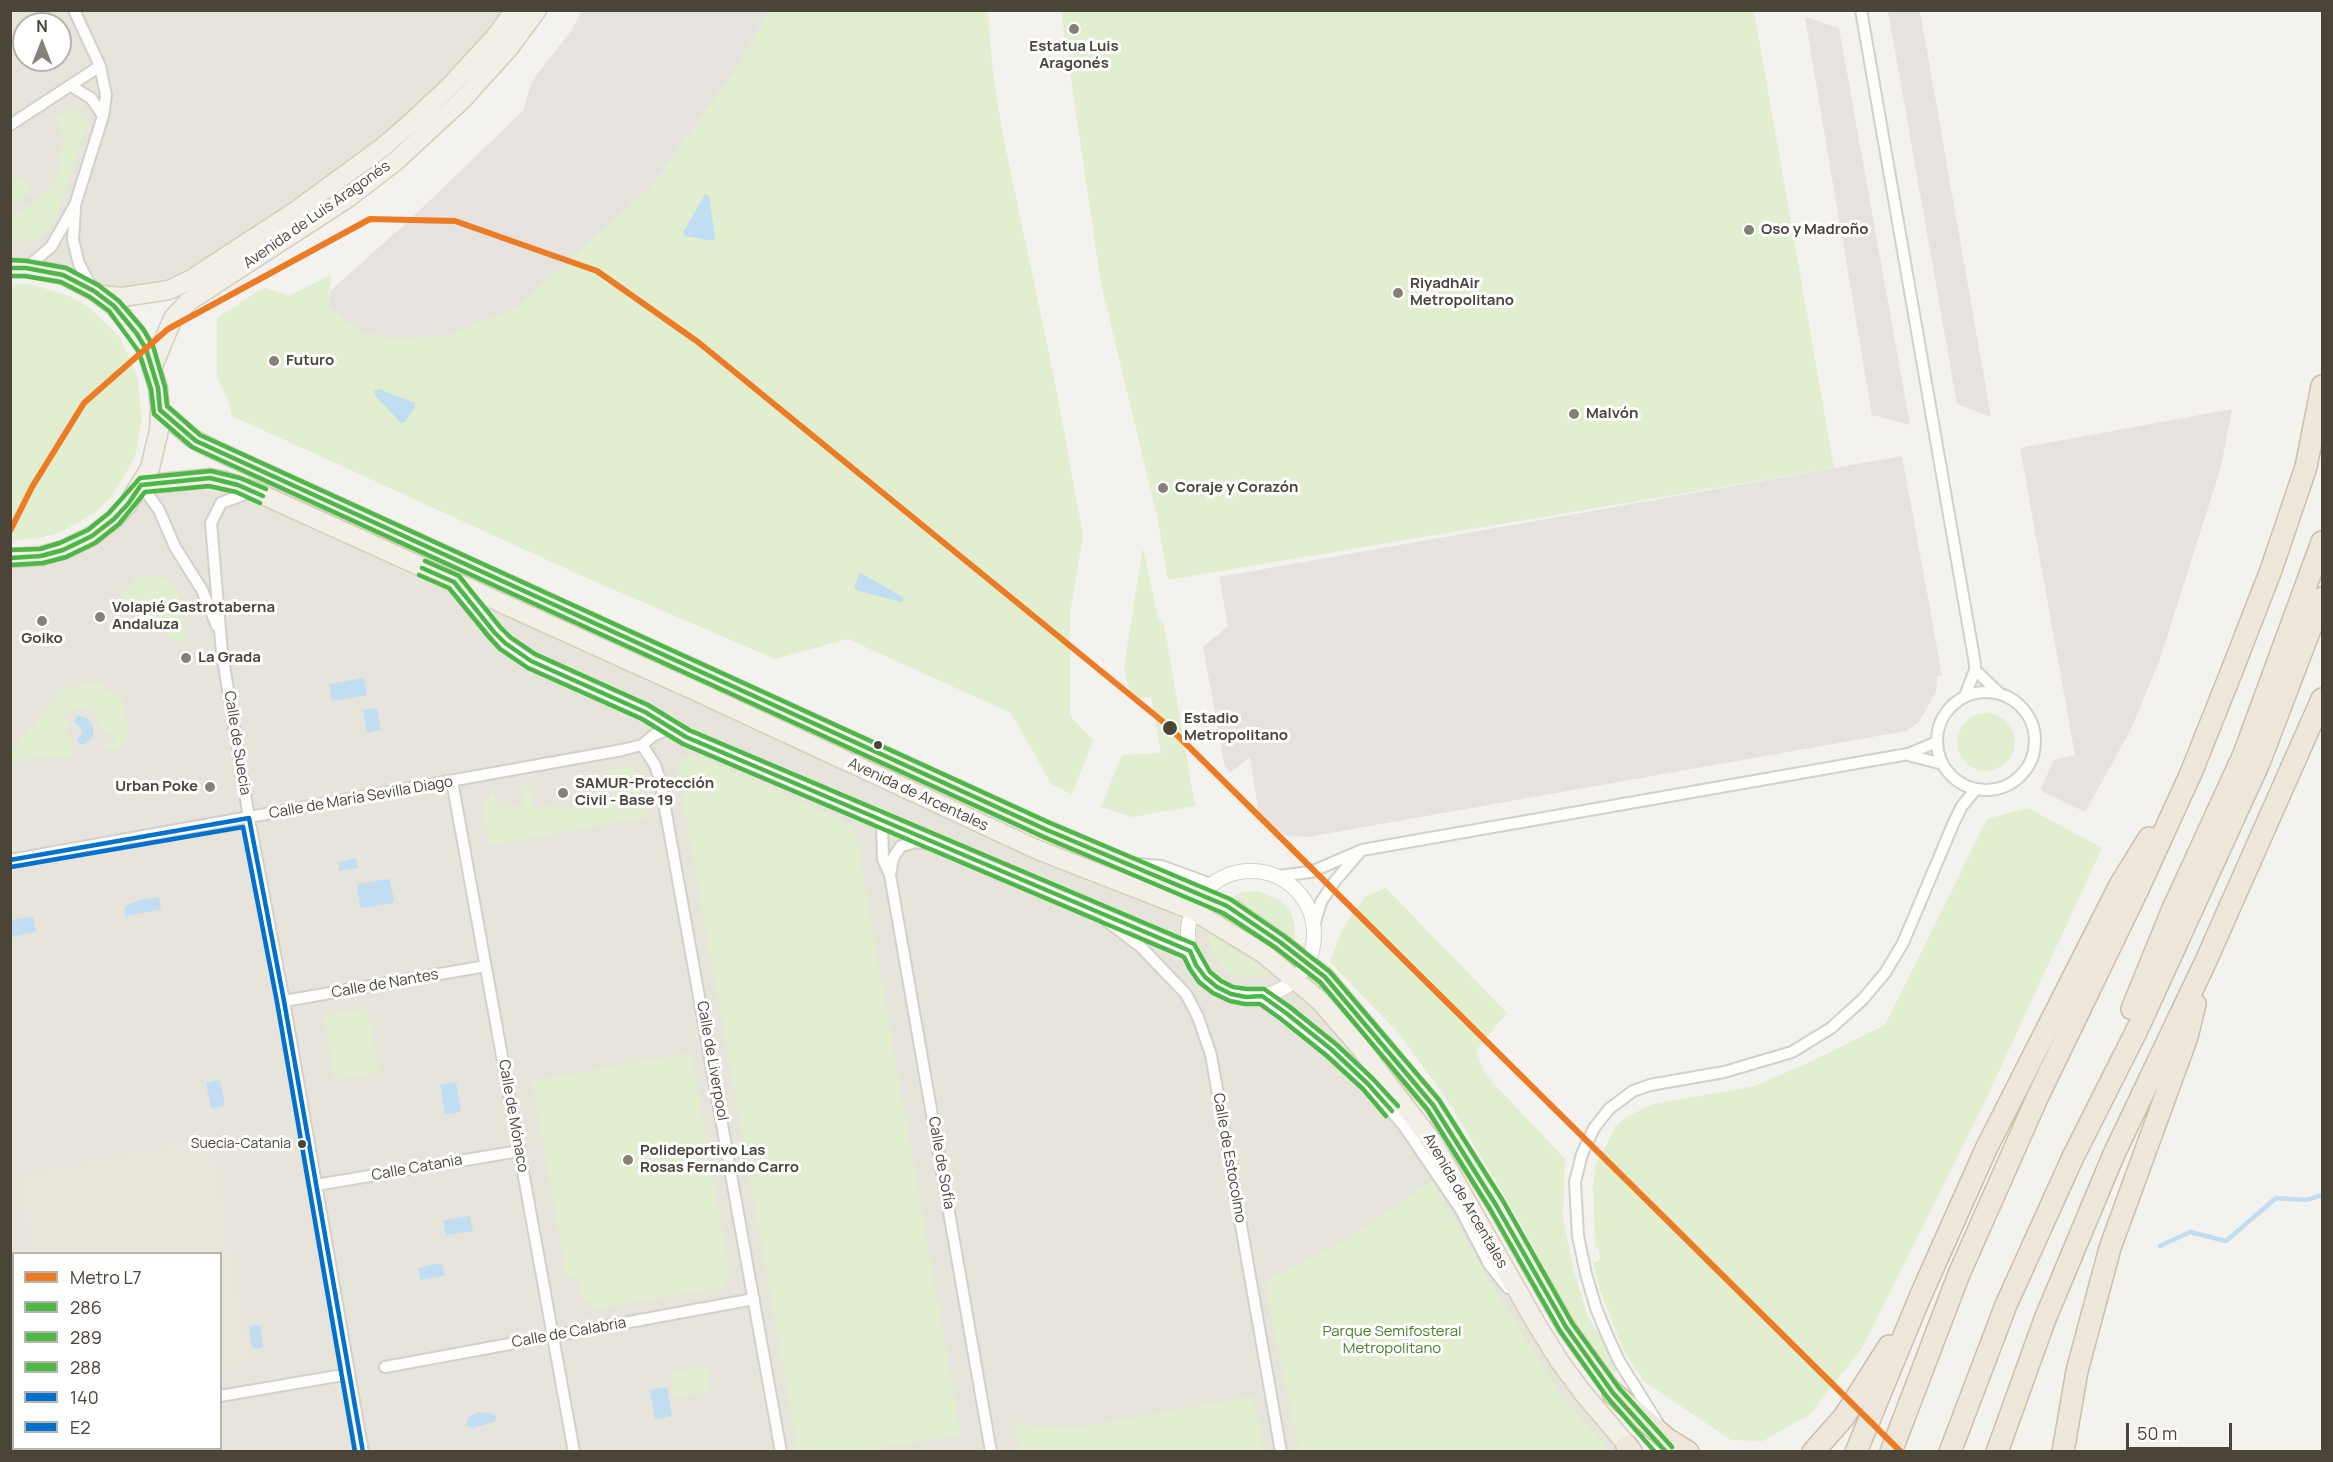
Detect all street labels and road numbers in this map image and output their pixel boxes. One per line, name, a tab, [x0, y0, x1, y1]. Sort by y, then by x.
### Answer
street label: Avenida de Luis Aragonés	[240, 157, 394, 273]
street label: Calle de Suecia	[220, 690, 254, 796]
street label: Avenida de Arcentales	[845, 755, 991, 835]
street label: Calle de María Sevilla Diago	[268, 773, 454, 823]
street label: Calle de Nantes	[330, 966, 440, 1002]
street label: Calle de Liverpool	[693, 1000, 731, 1122]
street label: Calle de Mónaco	[494, 1058, 532, 1174]
street label: Calle de Estocolmo	[1209, 1092, 1249, 1224]
street label: Calle de Sofía	[924, 1115, 958, 1211]
street label: Avenida de Arcentales	[1419, 1130, 1511, 1272]
street label: Calle Catania	[370, 1151, 464, 1185]
street label: Calle de Calabria	[511, 1314, 627, 1352]

